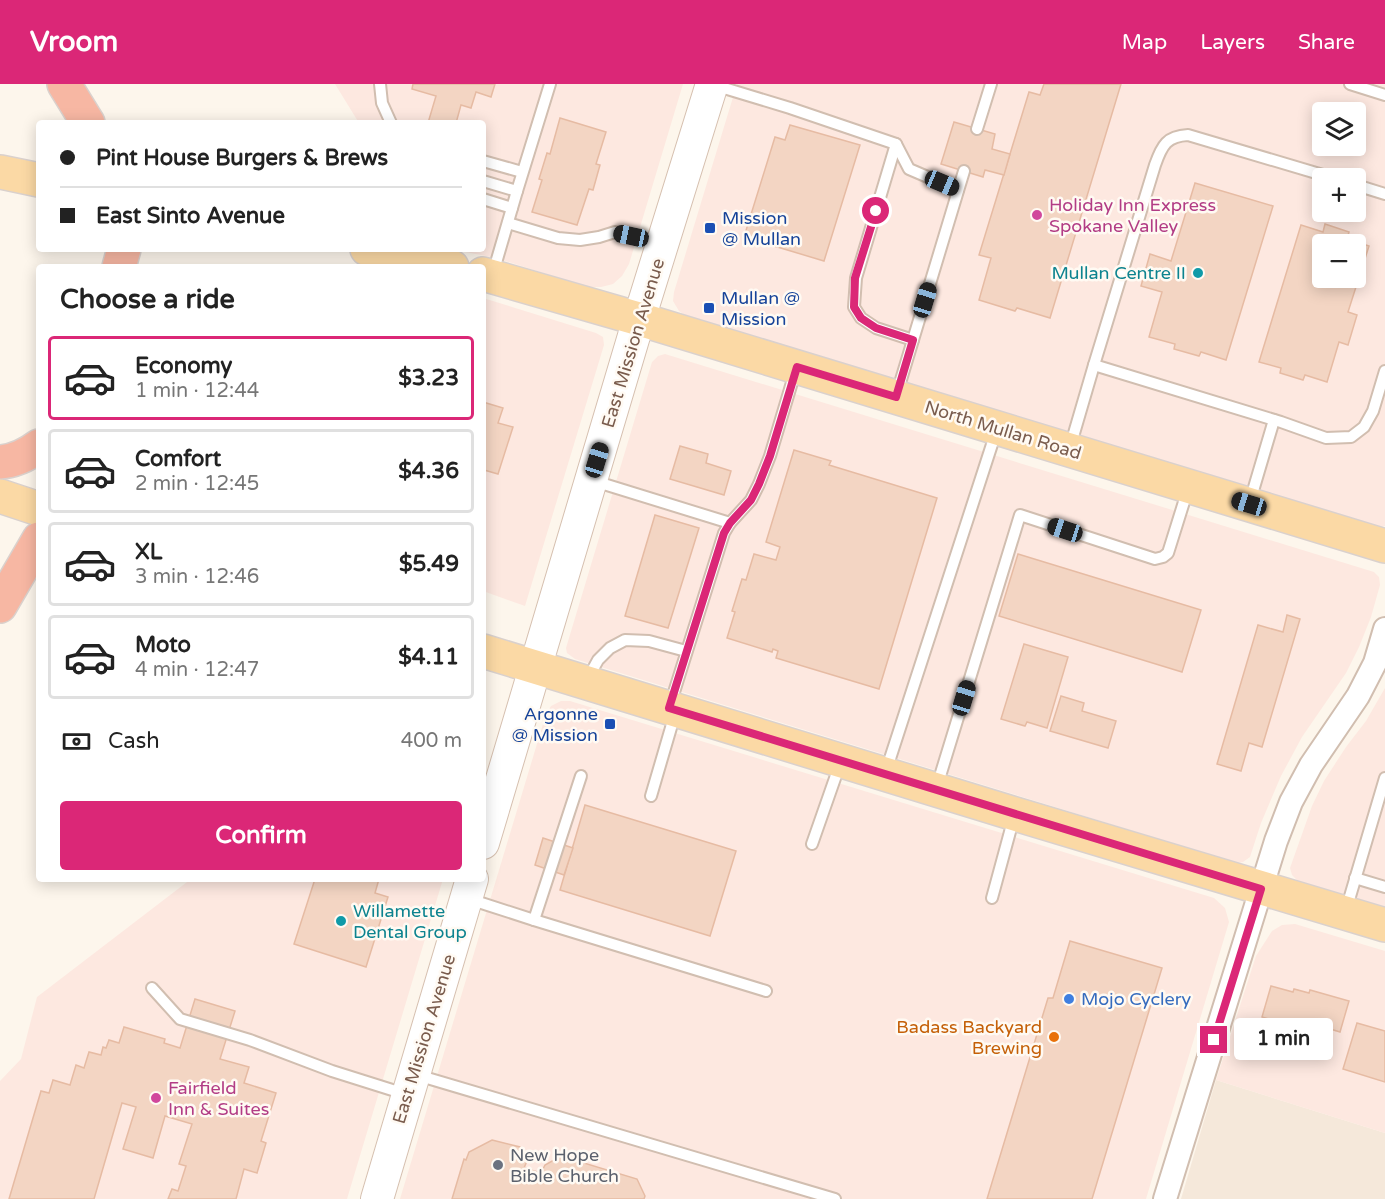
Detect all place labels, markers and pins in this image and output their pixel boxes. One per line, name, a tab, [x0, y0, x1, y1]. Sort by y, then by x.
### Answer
place label: Holiday Inn Express Spokane Valley	[1049, 194, 1216, 237]
place label: Mission @ Mullan	[722, 207, 801, 250]
marker: Holiday Inn Express Spokane Valley	[1030, 208, 1044, 222]
marker: Mission @ Mullan	[703, 221, 717, 235]
place label: Mullan Centre II	[1051, 262, 1186, 284]
marker: Mullan Centre II	[1191, 266, 1205, 280]
place label: Mullan @ Mission	[721, 287, 800, 330]
marker: Mullan @ Mission	[702, 301, 716, 315]
place label: Argonne @ Mission	[512, 703, 598, 746]
marker: Argonne @ Mission	[603, 717, 617, 731]
place label: Willamette Dental Group	[353, 900, 467, 943]
marker: Willamette Dental Group	[334, 914, 348, 928]
place label: Mojo Cyclery	[1081, 988, 1192, 1010]
marker: Mojo Cyclery	[1062, 992, 1076, 1006]
place label: Badass Backyard Brewing	[896, 1016, 1042, 1059]
marker: Badass Backyard Brewing	[1047, 1030, 1061, 1044]
place label: Fairfield Inn & Suites	[168, 1077, 269, 1120]
marker: Fairfield Inn & Suites	[149, 1091, 163, 1105]
place label: New Hope Bible Church	[510, 1144, 619, 1187]
marker: New Hope Bible Church	[491, 1158, 505, 1172]

